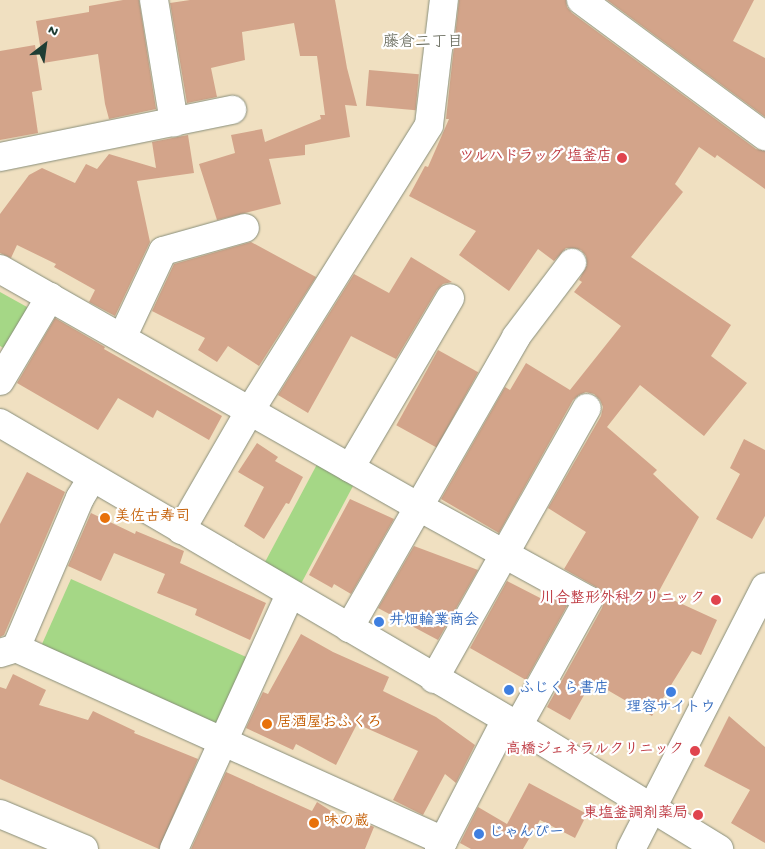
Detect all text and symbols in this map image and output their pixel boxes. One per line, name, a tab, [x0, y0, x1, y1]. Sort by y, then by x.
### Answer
north arrow	[20, 20, 70, 70]
text: N	[45, 22, 61, 41]
district label: 藤倉二丁目	[383, 34, 463, 54]
place label: ツルハドラッグ 塩釜店	[458, 149, 612, 167]
marker: ツルハドラッグ 塩釜店	[616, 152, 628, 164]
place label: 美佐古寿司	[115, 509, 190, 527]
marker: 美佐古寿司	[99, 512, 111, 524]
place label: 川合整形外科クリニック	[540, 591, 705, 609]
marker: 川合整形外科クリニック	[709, 593, 723, 607]
place label: 井畑輪業商会	[389, 613, 479, 631]
marker: 井畑輪業商会	[373, 616, 385, 628]
place label: ふじくら書店	[519, 681, 609, 699]
marker: ふじくら書店	[503, 684, 515, 696]
marker: 理容サイトウ	[665, 686, 677, 698]
place label: 理容サイトウ	[626, 700, 716, 718]
place label: 居酒屋おふくろ	[277, 715, 382, 733]
marker: 居酒屋おふくろ	[261, 718, 273, 730]
place label: 高橋ジェネラルクリニック	[504, 742, 684, 760]
marker: 高橋ジェネラルクリニック	[688, 744, 702, 758]
place label: 東塩釜調剤薬局	[583, 806, 688, 824]
marker: 東塩釜調剤薬局	[692, 809, 704, 821]
place label: 味の蔵	[324, 814, 369, 832]
marker: 味の蔵	[308, 817, 320, 829]
place label: じゃんぴー	[489, 825, 564, 843]
marker: じゃんぴー	[473, 828, 485, 840]

